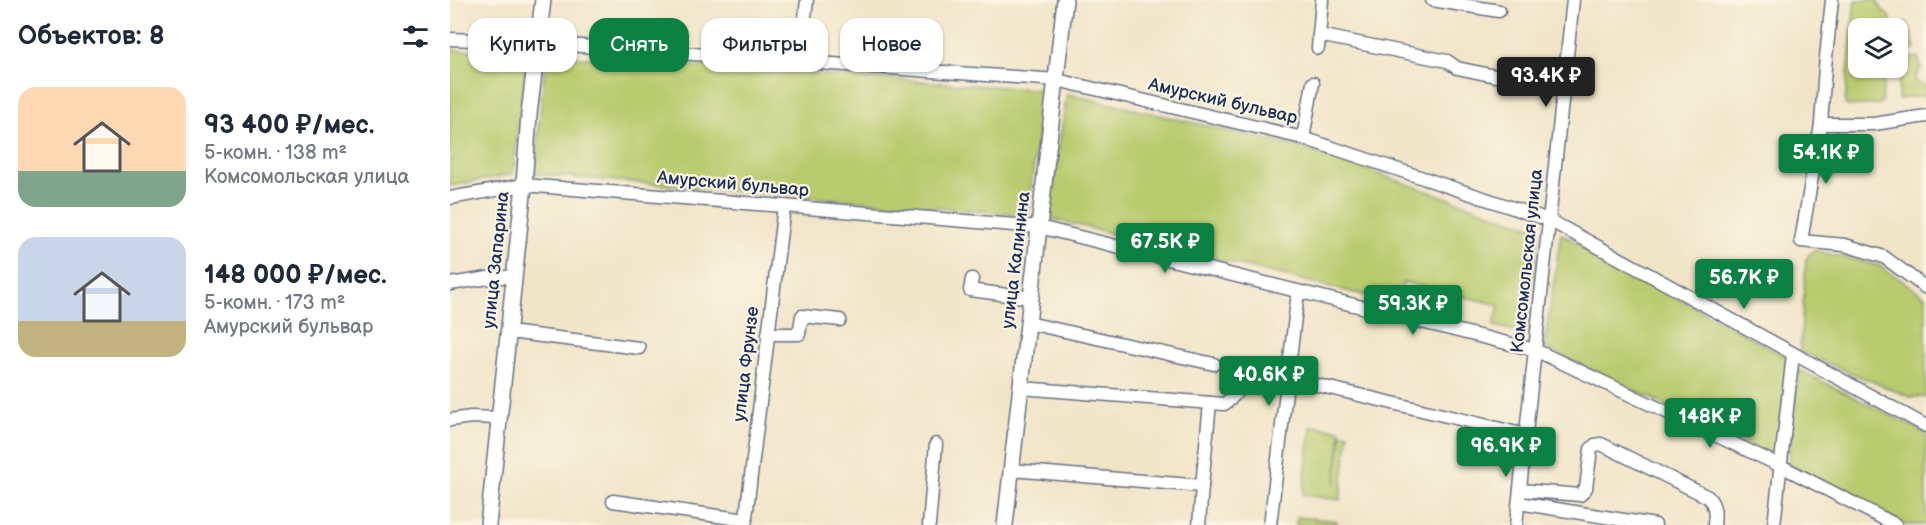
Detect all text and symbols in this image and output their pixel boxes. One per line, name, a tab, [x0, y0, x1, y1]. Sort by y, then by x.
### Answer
chip: Купить	[468, 18, 577, 72]
chip: Снять	[589, 18, 689, 72]
chip: Фильтры	[701, 18, 828, 72]
chip: Новое	[840, 18, 943, 72]
map controls	[1848, 18, 1908, 78]
button: layers	[1848, 18, 1908, 78]
icon: filters	[399, 20, 432, 53]
text: Объектов: 8	[18, 21, 165, 52]
pin: 93.4K ₽	[1491, 57, 1601, 108]
text: 93.4K ₽	[1511, 64, 1581, 88]
street label: Амурский бульвар	[1145, 73, 1300, 128]
text: 93 400 ₽/мес.	[204, 110, 374, 141]
icon: home	[66, 111, 138, 183]
pin: 54.1K ₽	[1771, 134, 1881, 185]
text: 5-комн. · 138 m²	[204, 141, 347, 165]
text: 54.1K ₽	[1793, 141, 1859, 165]
text: Комсомольская улица	[204, 165, 409, 189]
street label: Амурский бульвар	[655, 167, 810, 201]
street label: Комсомольская улица	[1507, 168, 1547, 354]
street label: улица Запарина	[478, 190, 514, 330]
street label: улица Калинина	[997, 190, 1035, 330]
pin: 67.5K ₽	[1110, 223, 1220, 274]
text: 67.5K ₽	[1130, 230, 1200, 254]
pin: 56.7K ₽	[1689, 259, 1799, 310]
text: 148 000 ₽/мес.	[204, 260, 387, 291]
icon: home	[66, 261, 138, 333]
text: 56.7K ₽	[1709, 266, 1779, 290]
pin: 59.3K ₽	[1358, 285, 1468, 336]
text: 5-комн. · 173 m²	[204, 291, 345, 315]
text: 59.3K ₽	[1378, 292, 1448, 316]
street label: улица Фрунзе	[729, 305, 763, 423]
text: Амурский бульвар	[204, 315, 373, 339]
pin: 40.6K ₽	[1214, 356, 1324, 407]
text: 40.6K ₽	[1233, 363, 1305, 387]
pin: 148K ₽	[1661, 398, 1759, 449]
text: 148K ₽	[1679, 405, 1741, 429]
pin: 96.9K ₽	[1451, 427, 1561, 478]
text: 96.9K ₽	[1471, 434, 1541, 458]

